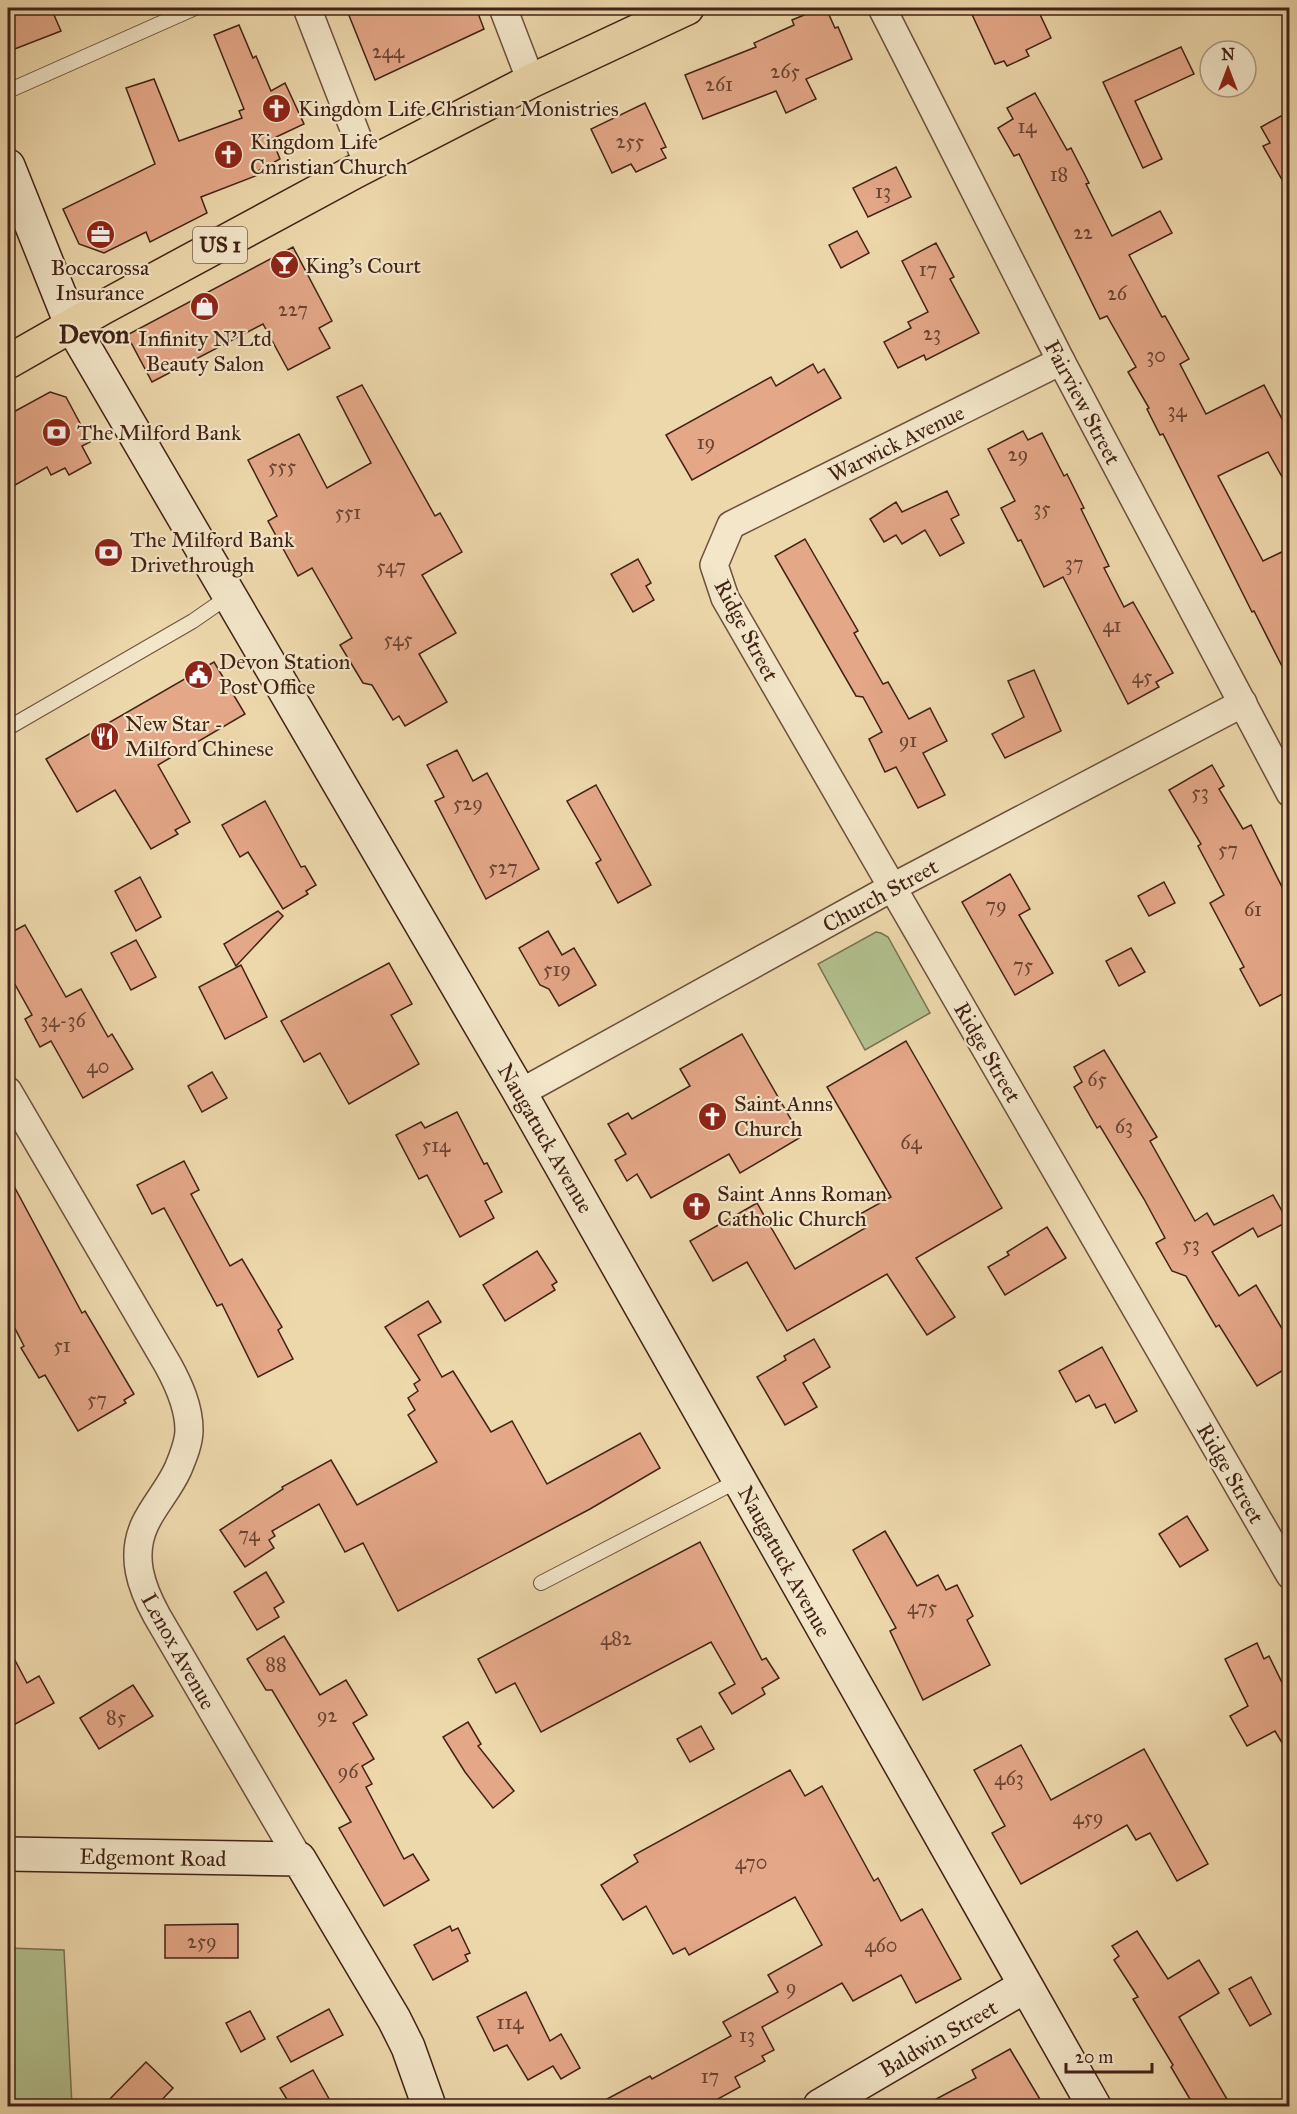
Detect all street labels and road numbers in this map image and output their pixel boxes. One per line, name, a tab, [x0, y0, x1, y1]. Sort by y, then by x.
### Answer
road number: US 1	[193, 227, 247, 263]
street label: Fairview Street	[1038, 335, 1127, 469]
street label: Warwick Avenue	[824, 399, 969, 488]
street label: Ridge Street	[709, 575, 785, 686]
street label: Church Street	[818, 853, 943, 938]
street label: Ridge Street	[948, 997, 1027, 1107]
street label: Naugatuck Avenue	[492, 1059, 599, 1218]
street label: Ridge Street	[1191, 1418, 1270, 1528]
street label: Naugatuck Avenue	[732, 1481, 837, 1641]
street label: Lenox Avenue	[135, 1588, 222, 1714]
street label: Edgemont Road	[79, 1843, 227, 1872]
street label: Baldwin Street	[874, 1994, 1003, 2083]

